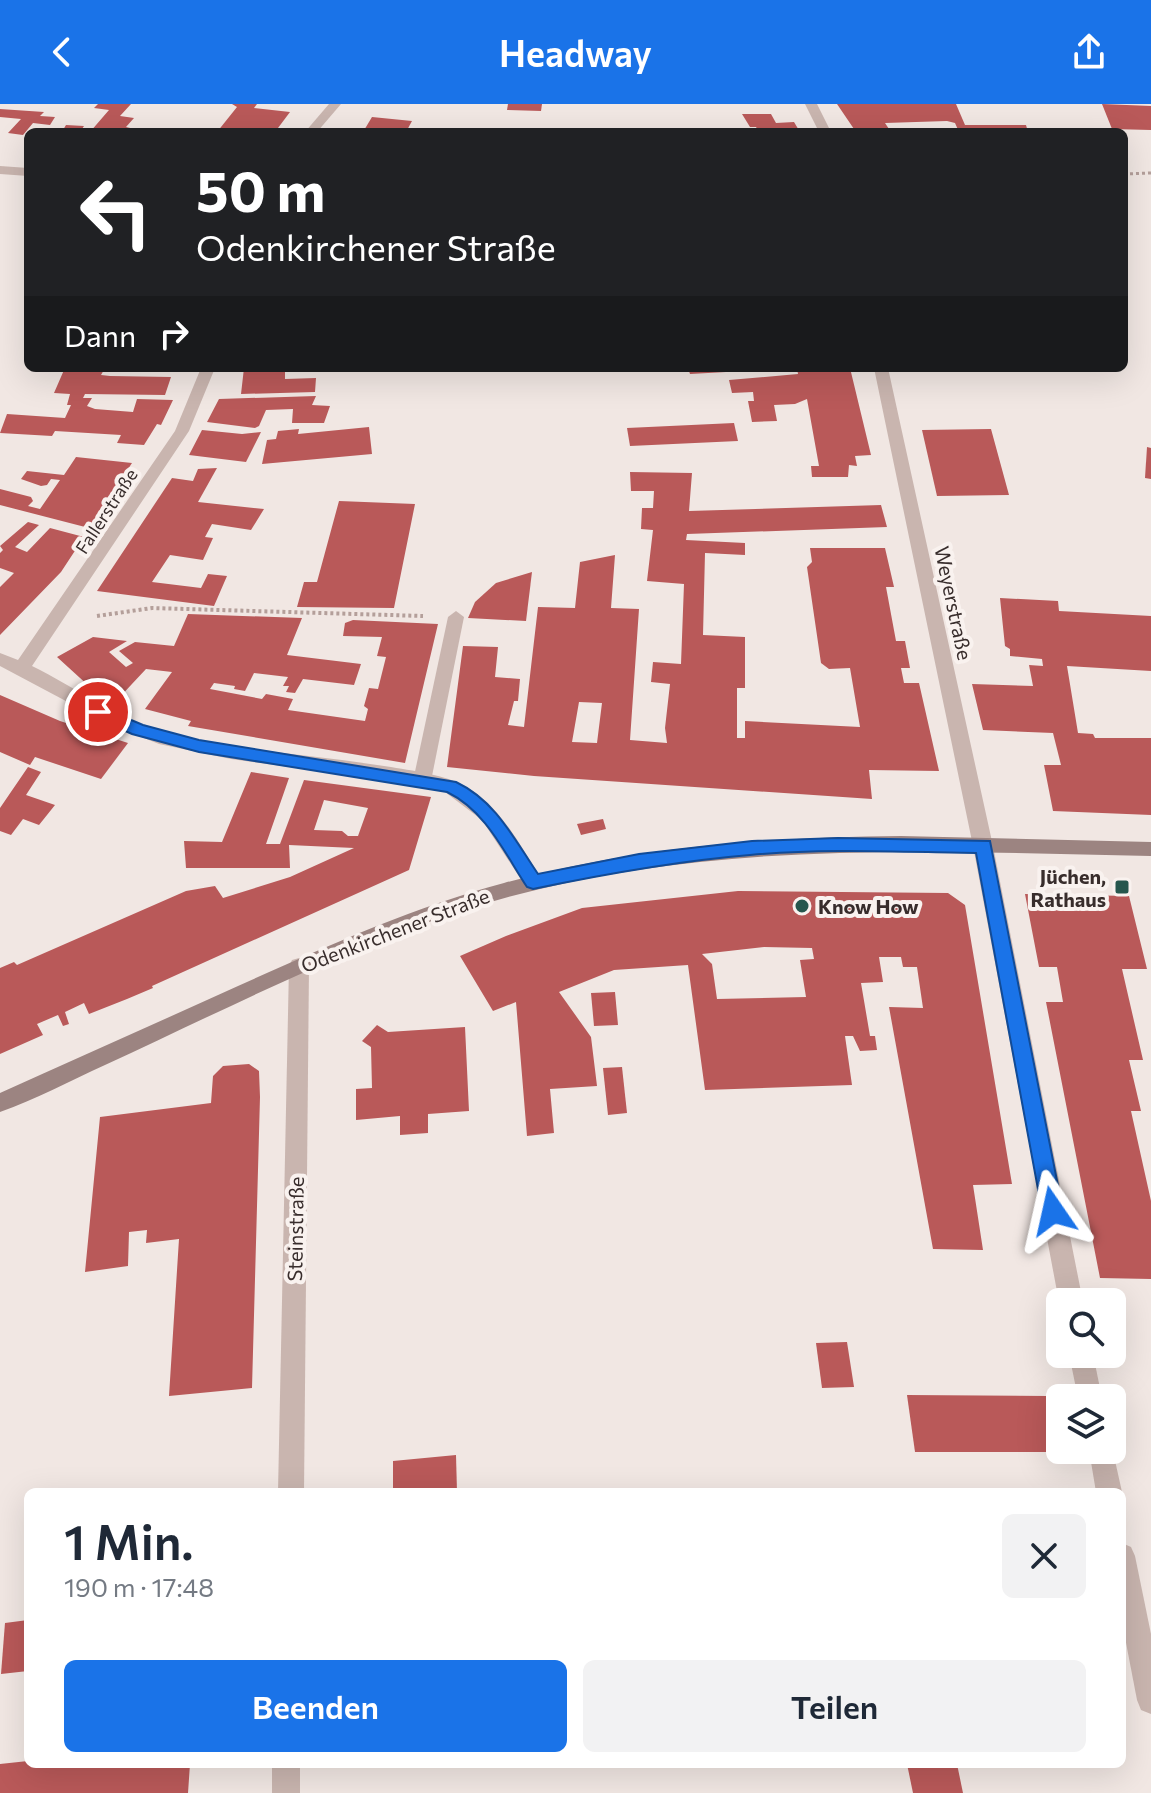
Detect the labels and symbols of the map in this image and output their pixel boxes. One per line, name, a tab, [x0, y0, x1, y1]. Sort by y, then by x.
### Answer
street label: Fallerstraße	[70, 464, 142, 558]
street label: Weyerstraße	[930, 544, 978, 662]
pin	[64, 678, 132, 746]
place label: Jüchen, Rathaus	[1030, 864, 1106, 911]
marker: Jüchen, Rathaus	[1113, 878, 1131, 896]
street label: Odenkirchener Straße	[297, 883, 493, 977]
place label: Know How	[818, 894, 919, 918]
marker: Know How	[793, 897, 811, 915]
position arrow	[1011, 1169, 1095, 1253]
street label: Steinstraße	[282, 1176, 308, 1282]

